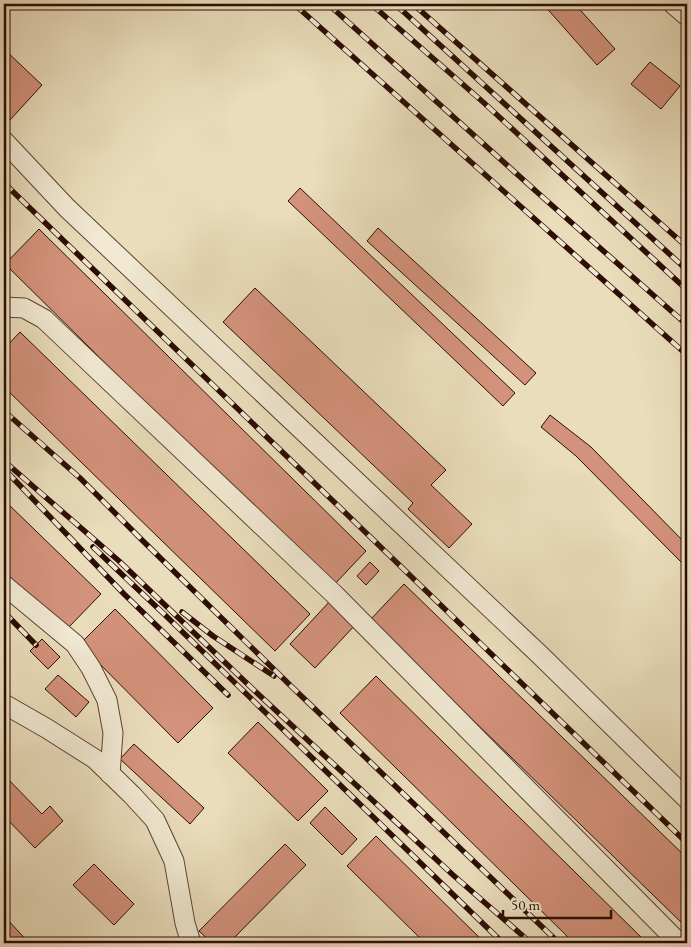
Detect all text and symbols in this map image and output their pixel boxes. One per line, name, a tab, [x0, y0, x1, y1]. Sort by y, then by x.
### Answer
scale bar	[503, 887, 611, 919]
text: 50 m	[511, 895, 540, 914]

